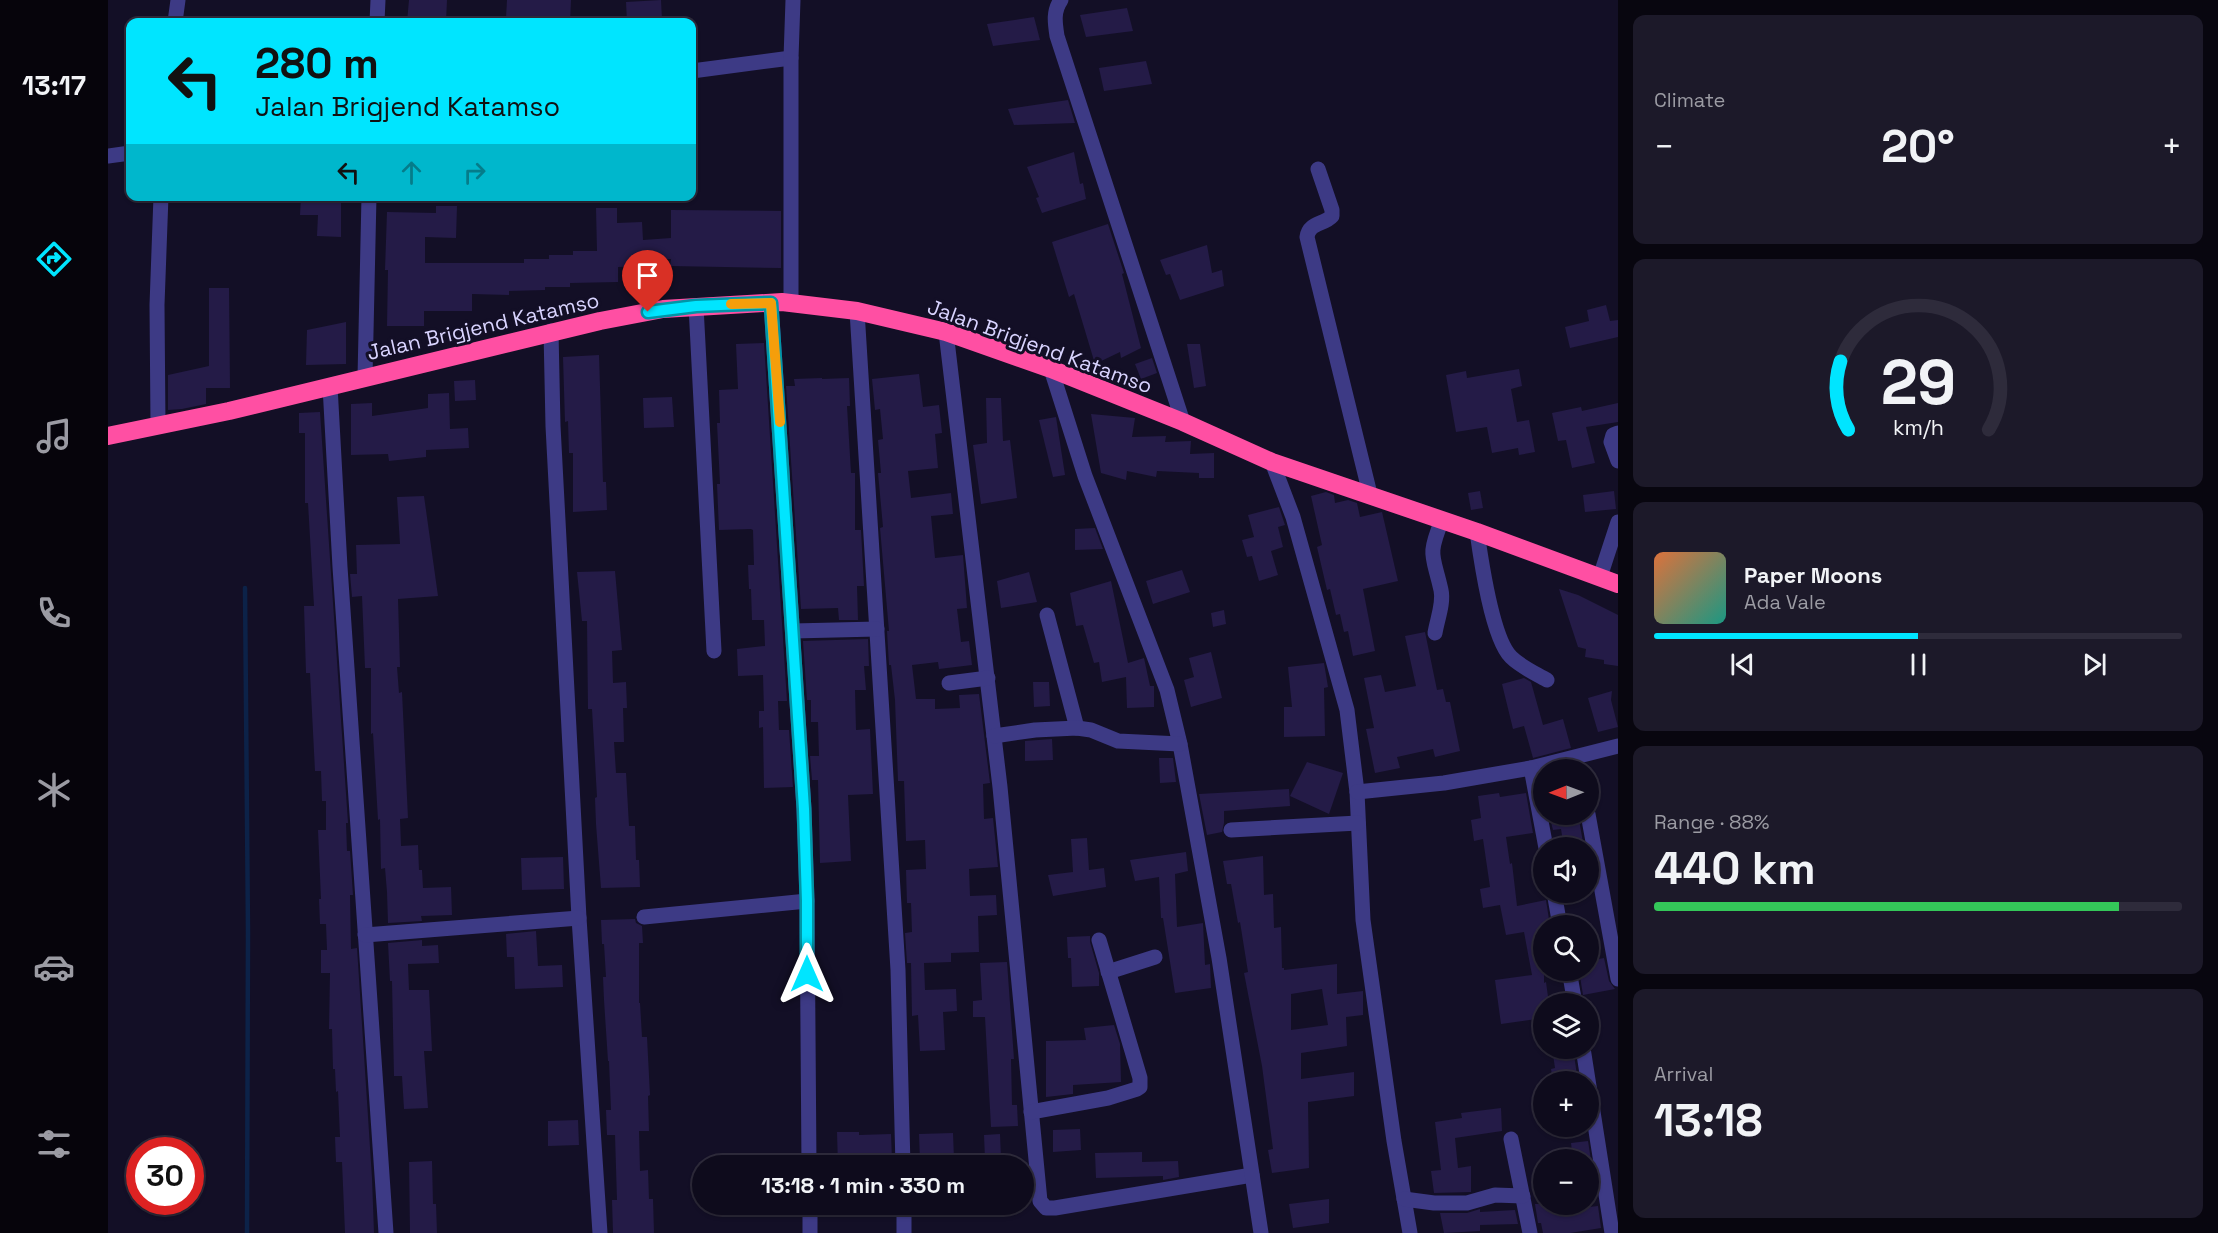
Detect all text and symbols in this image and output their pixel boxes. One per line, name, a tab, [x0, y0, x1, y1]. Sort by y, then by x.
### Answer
text: 280 m	[255, 37, 379, 90]
icon: left	[156, 42, 234, 120]
text: 13:17	[22, 68, 86, 103]
text: Climate	[1654, 87, 1725, 113]
text: Jalan Brigjend Katamso	[255, 89, 560, 124]
text: 20°	[1881, 118, 1955, 175]
text: −	[1654, 126, 1674, 168]
text: +	[2162, 126, 2182, 168]
icon: left	[332, 156, 365, 189]
icon: ahead	[395, 156, 428, 189]
icon: right	[458, 156, 491, 189]
icon: directions	[33, 238, 75, 280]
pin	[622, 250, 673, 312]
icon: arrive	[631, 259, 664, 292]
street label: Jalan Brigjend Katamso	[364, 286, 602, 366]
street label: Jalan Brigjend Katamso	[924, 293, 1156, 399]
text: 29	[1880, 343, 1956, 422]
text: km/h	[1892, 414, 1944, 441]
icon: music	[33, 415, 75, 457]
text: Paper Moons	[1744, 561, 1882, 589]
text: Ada Vale	[1744, 589, 1826, 615]
icon: phone	[33, 592, 75, 634]
icon: previous	[1726, 648, 1759, 681]
icon: pause	[1902, 648, 1935, 681]
icon: next	[2078, 648, 2111, 681]
north arrow	[1533, 759, 1599, 825]
map controls	[1533, 759, 1599, 1215]
icon: climate	[33, 769, 75, 811]
text: Range · 88%	[1654, 809, 1769, 835]
button: sound	[1533, 837, 1599, 903]
text: 440 km	[1654, 840, 1816, 897]
button: search	[1533, 915, 1599, 981]
position arrow	[775, 942, 839, 1006]
icon: car	[33, 946, 75, 988]
button: layers	[1533, 993, 1599, 1059]
text: Arrival	[1654, 1061, 1713, 1087]
button: +	[1533, 1071, 1599, 1137]
text: 13:18	[1654, 1092, 1762, 1149]
icon: filters	[33, 1123, 75, 1165]
speed limit sign: 30	[126, 1137, 204, 1215]
button: −	[1533, 1149, 1599, 1215]
text: 13:18 · 1 min · 330 m	[761, 1171, 965, 1199]

